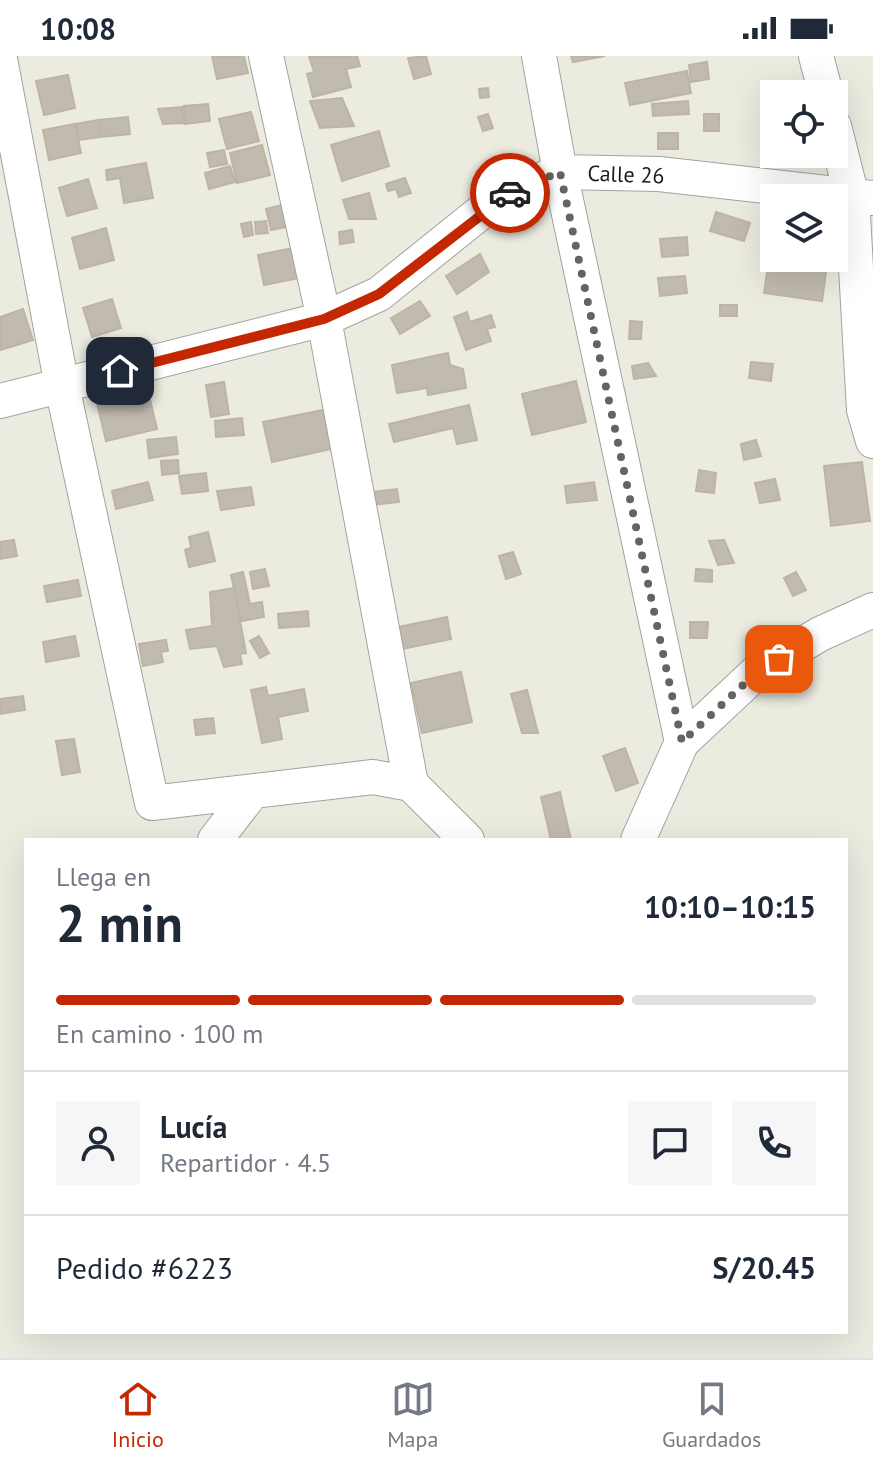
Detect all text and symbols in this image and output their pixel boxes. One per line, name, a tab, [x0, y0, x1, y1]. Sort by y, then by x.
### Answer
text: 10:08	[40, 9, 116, 48]
map controls	[760, 80, 848, 272]
button: locate	[760, 80, 848, 168]
courier	[470, 153, 550, 233]
street label: Calle 26	[587, 159, 665, 189]
icon: car	[488, 171, 532, 215]
button: layers	[760, 184, 848, 272]
pin	[86, 337, 154, 405]
icon: home	[98, 349, 142, 393]
pin	[745, 625, 813, 693]
icon: bag	[757, 637, 801, 681]
text: Llega en	[56, 860, 151, 893]
text: 10:10–10:15	[644, 887, 816, 926]
text: 2 min	[56, 889, 183, 956]
text: En camino · 100 m	[56, 1017, 263, 1050]
button: person	[56, 1101, 140, 1185]
button: chat	[628, 1101, 712, 1185]
button: phone	[732, 1101, 816, 1185]
text: Lucía	[160, 1107, 228, 1146]
text: Repartidor · 4.5	[160, 1146, 331, 1179]
text: Pedido #6223	[56, 1248, 233, 1287]
text: S/20.45	[712, 1248, 816, 1287]
tab: Inicio	[112, 1377, 164, 1453]
tab: Mapa	[387, 1377, 438, 1453]
tab: Guardados	[662, 1377, 761, 1453]

